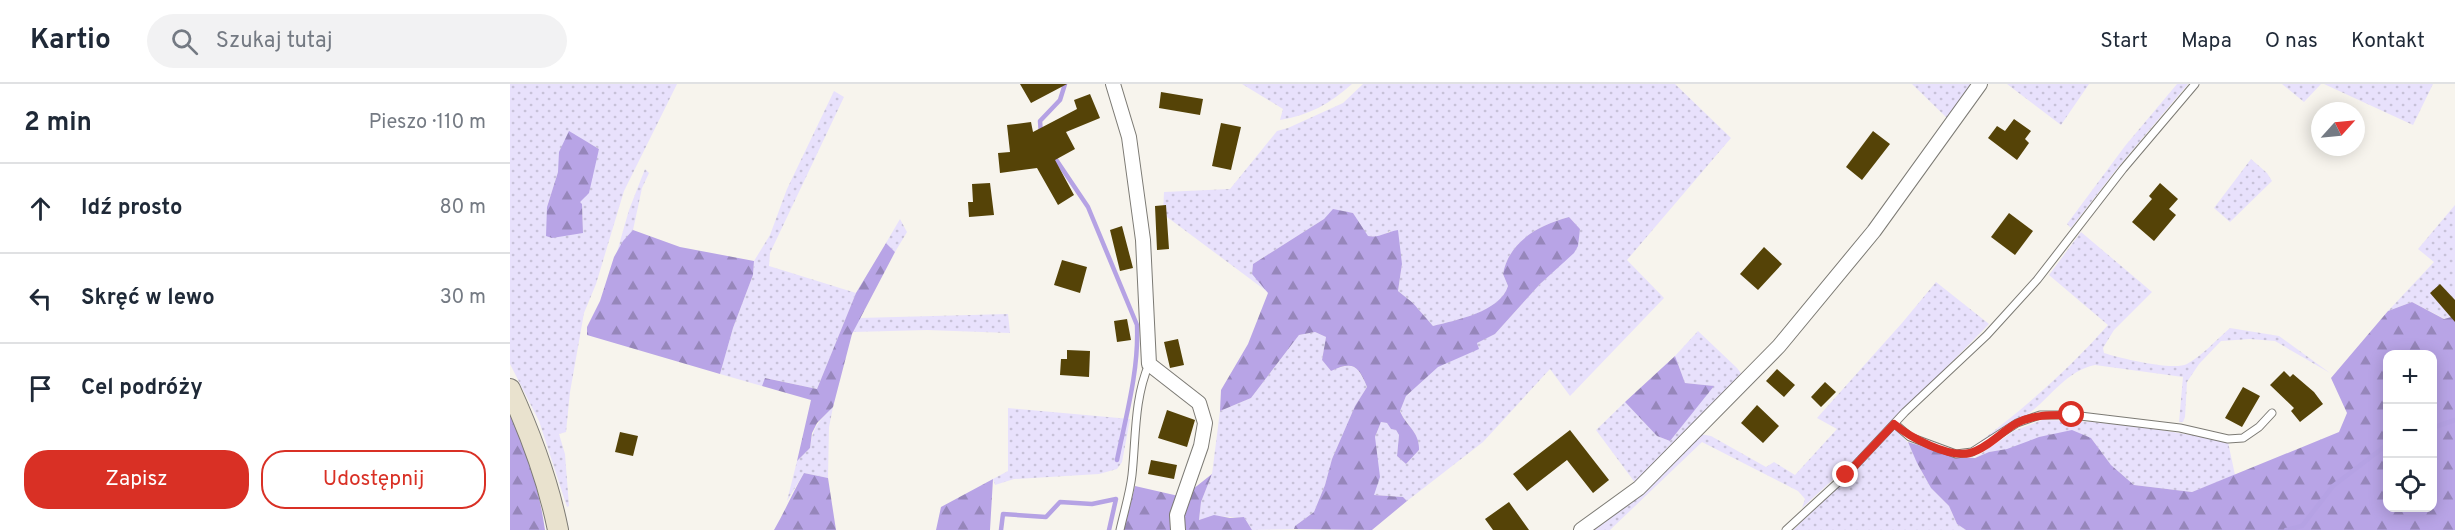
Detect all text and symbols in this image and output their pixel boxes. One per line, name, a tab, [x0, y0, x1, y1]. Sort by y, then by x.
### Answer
search box	[147, 14, 567, 68]
text: Kartio	[30, 23, 111, 59]
icon: search	[168, 25, 201, 58]
text: Szukaj tutaj	[216, 28, 333, 55]
text: Start	[2100, 28, 2148, 55]
text: Mapa	[2181, 28, 2232, 55]
text: O nas	[2265, 28, 2318, 55]
text: Kontakt	[2351, 28, 2425, 55]
north arrow	[2311, 102, 2365, 156]
text: 2 min	[24, 107, 92, 140]
text: Pieszo · 110 m	[369, 110, 486, 136]
icon: ahead	[24, 192, 57, 225]
text: Idź prosto	[81, 195, 183, 222]
text: 80 m	[440, 195, 486, 221]
icon: left	[24, 282, 57, 315]
text: Skręć w lewo	[81, 285, 215, 312]
text: 30 m	[440, 285, 486, 311]
map controls	[2383, 350, 2437, 512]
button: +	[2383, 350, 2437, 404]
icon: arrive	[24, 372, 57, 405]
text: Cel podróży	[81, 375, 203, 402]
route start	[2058, 401, 2084, 427]
button: −	[2383, 404, 2437, 458]
button: Zapisz	[24, 450, 249, 509]
button: Udostępnij	[261, 450, 486, 509]
button: locate	[2383, 458, 2437, 512]
route end	[1832, 461, 1858, 487]

